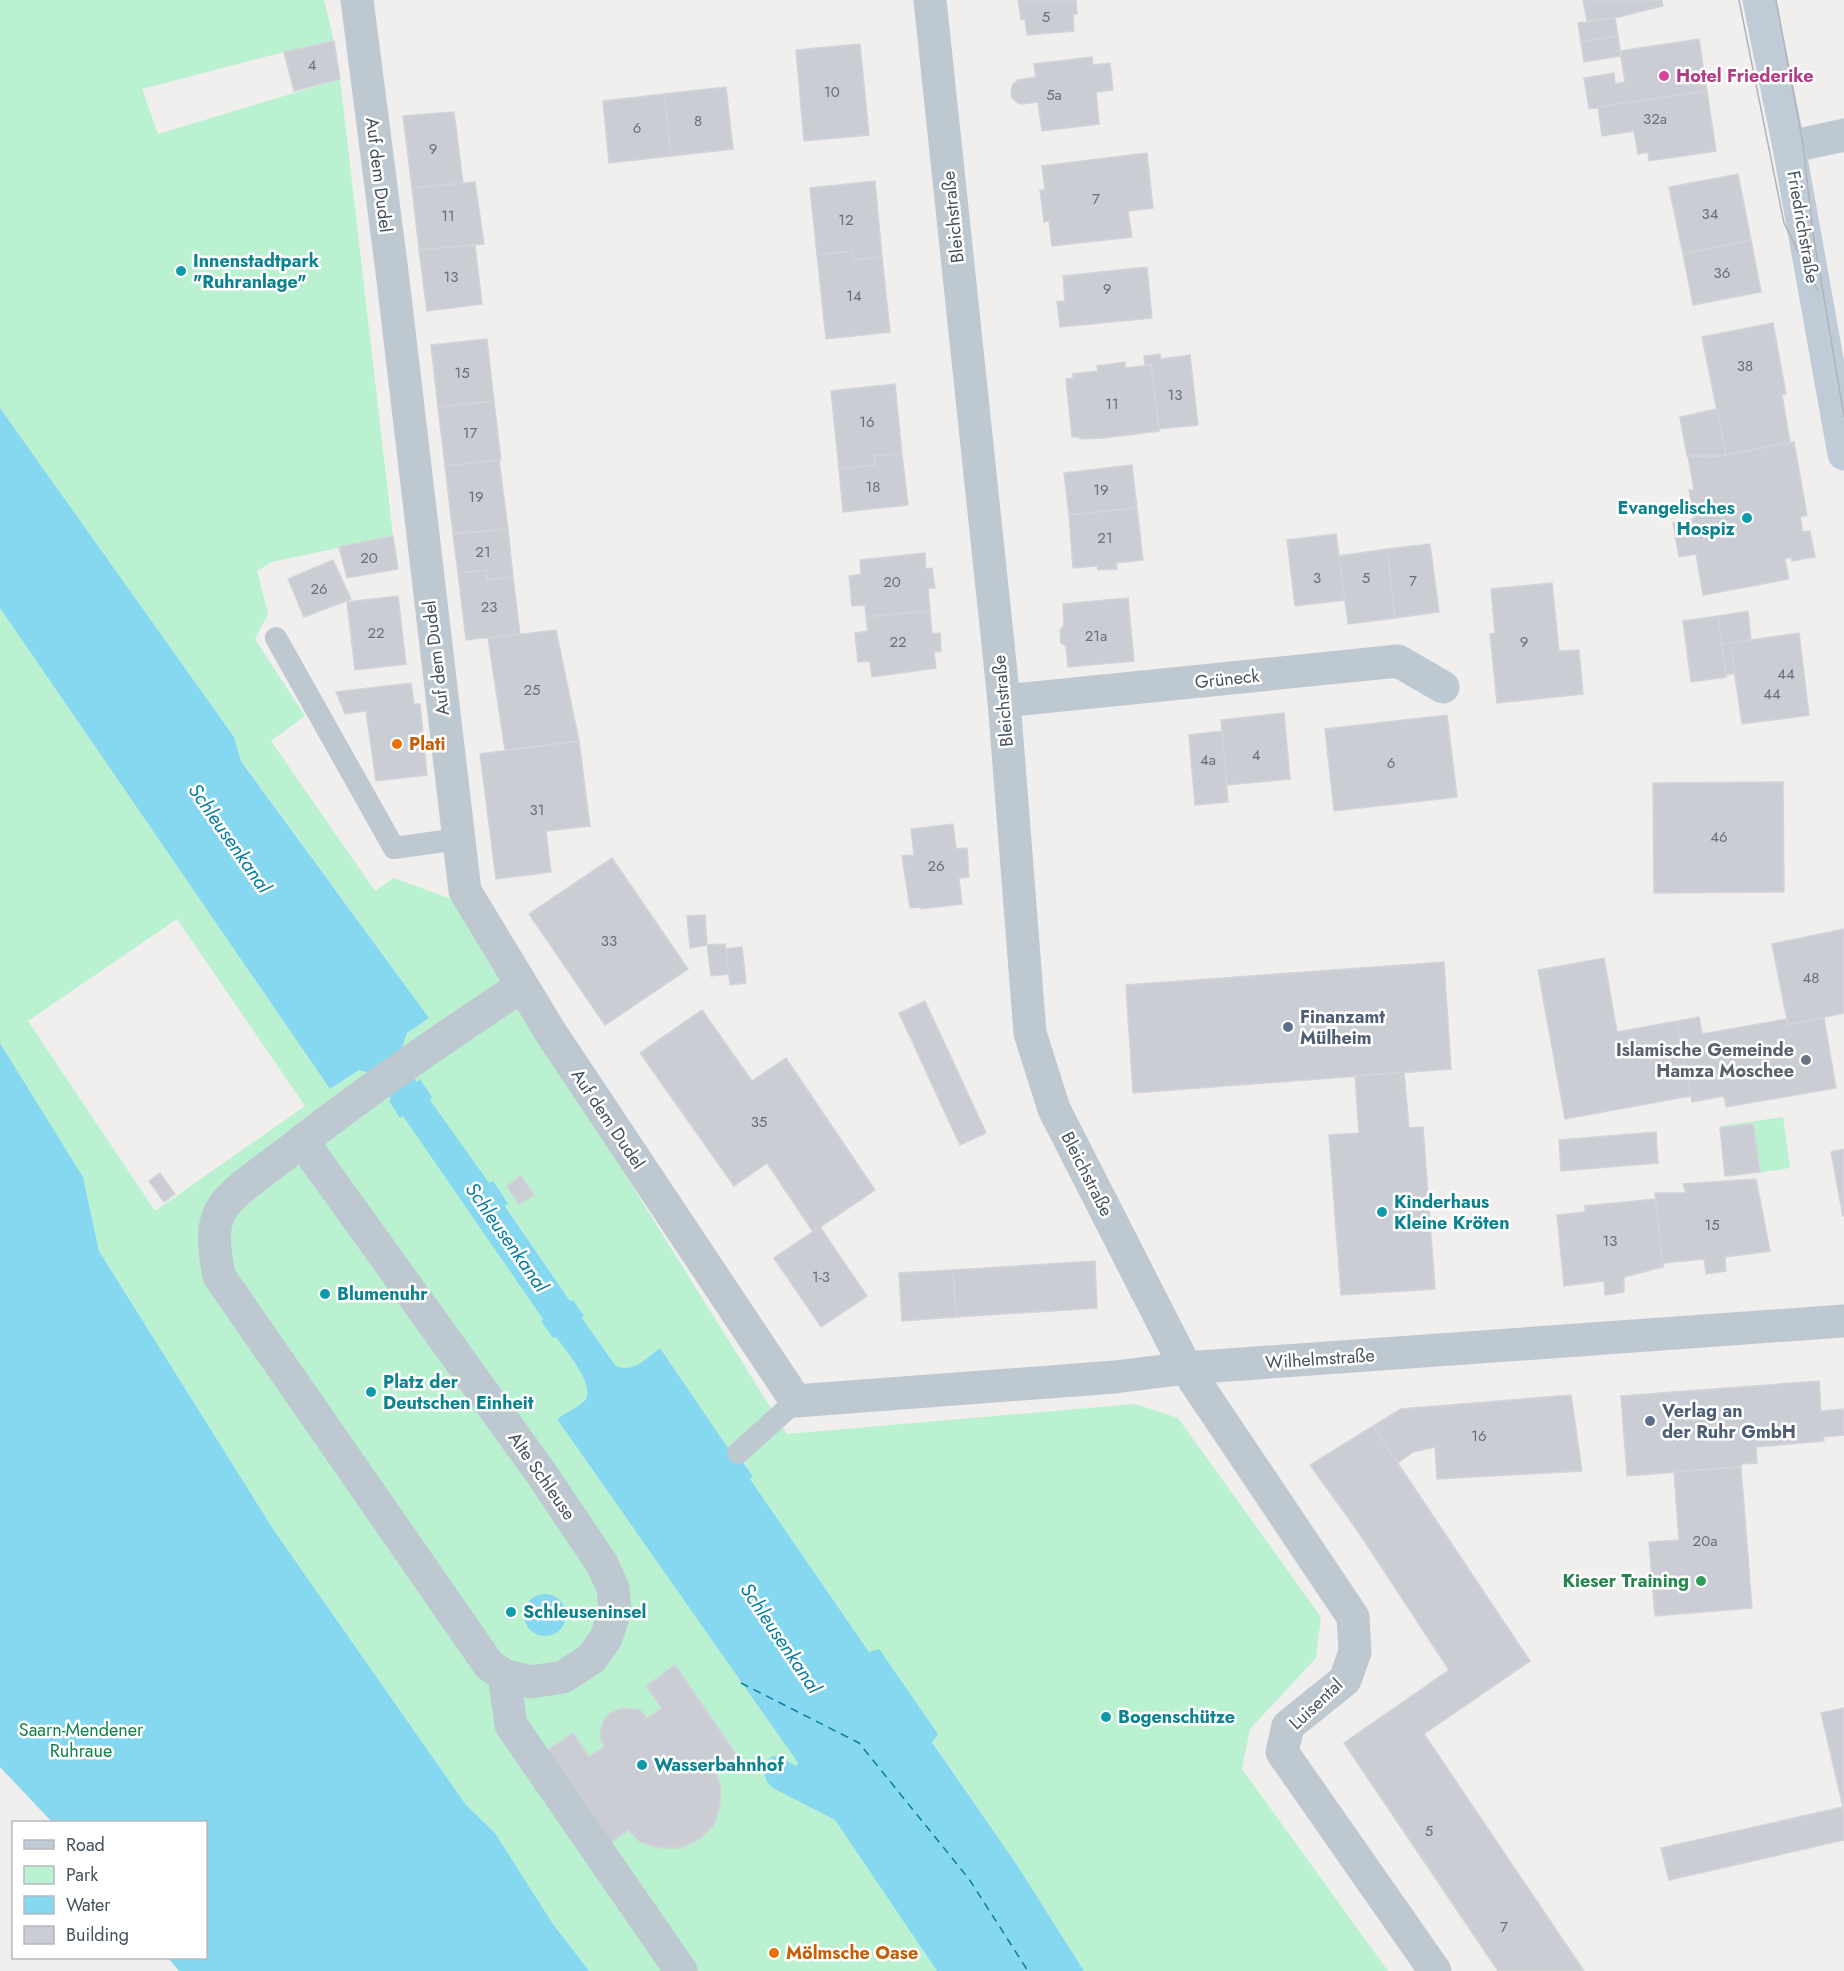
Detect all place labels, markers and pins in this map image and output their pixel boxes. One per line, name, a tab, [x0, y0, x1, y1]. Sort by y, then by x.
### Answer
place label: Hotel Friederike	[1676, 63, 1814, 89]
marker: Hotel Friederike	[1657, 69, 1671, 83]
place label: Innenstadtpark "Ruhranlage"	[193, 248, 320, 295]
marker: Innenstadtpark "Ruhranlage"	[174, 264, 188, 278]
place label: Evangelisches Hospiz	[1618, 495, 1736, 542]
marker: Evangelisches Hospiz	[1740, 511, 1754, 525]
place label: Plati	[409, 731, 445, 757]
marker: Plati	[390, 737, 404, 751]
place label: Finanzamt Mülheim	[1300, 1004, 1385, 1051]
marker: Finanzamt Mülheim	[1281, 1020, 1295, 1034]
place label: Islamische Gemeinde Hamza Moschee	[1616, 1037, 1794, 1084]
marker: Islamische Gemeinde Hamza Moschee	[1799, 1053, 1813, 1067]
place label: Kinderhaus Kleine Kröten	[1394, 1189, 1510, 1236]
marker: Kinderhaus Kleine Kröten	[1375, 1205, 1389, 1219]
place label: Blumenuhr	[337, 1281, 428, 1307]
marker: Blumenuhr	[318, 1287, 332, 1301]
place label: Platz der Deutschen Einheit	[383, 1369, 534, 1416]
marker: Platz der Deutschen Einheit	[364, 1385, 378, 1399]
place label: Verlag an der Ruhr GmbH	[1661, 1398, 1796, 1445]
marker: Verlag an der Ruhr GmbH	[1643, 1414, 1657, 1428]
place label: Kieser Training	[1562, 1568, 1689, 1594]
marker: Kieser Training	[1694, 1574, 1708, 1588]
place label: Schleuseninsel	[523, 1599, 646, 1625]
marker: Schleuseninsel	[504, 1605, 518, 1619]
place label: Bogenschütze	[1118, 1704, 1235, 1730]
marker: Bogenschütze	[1099, 1710, 1113, 1724]
place label: Wasserbahnhof	[654, 1752, 784, 1778]
marker: Wasserbahnhof	[635, 1758, 649, 1772]
place label: Mölmsche Oase	[786, 1940, 918, 1966]
marker: Mölmsche Oase	[767, 1946, 781, 1960]

